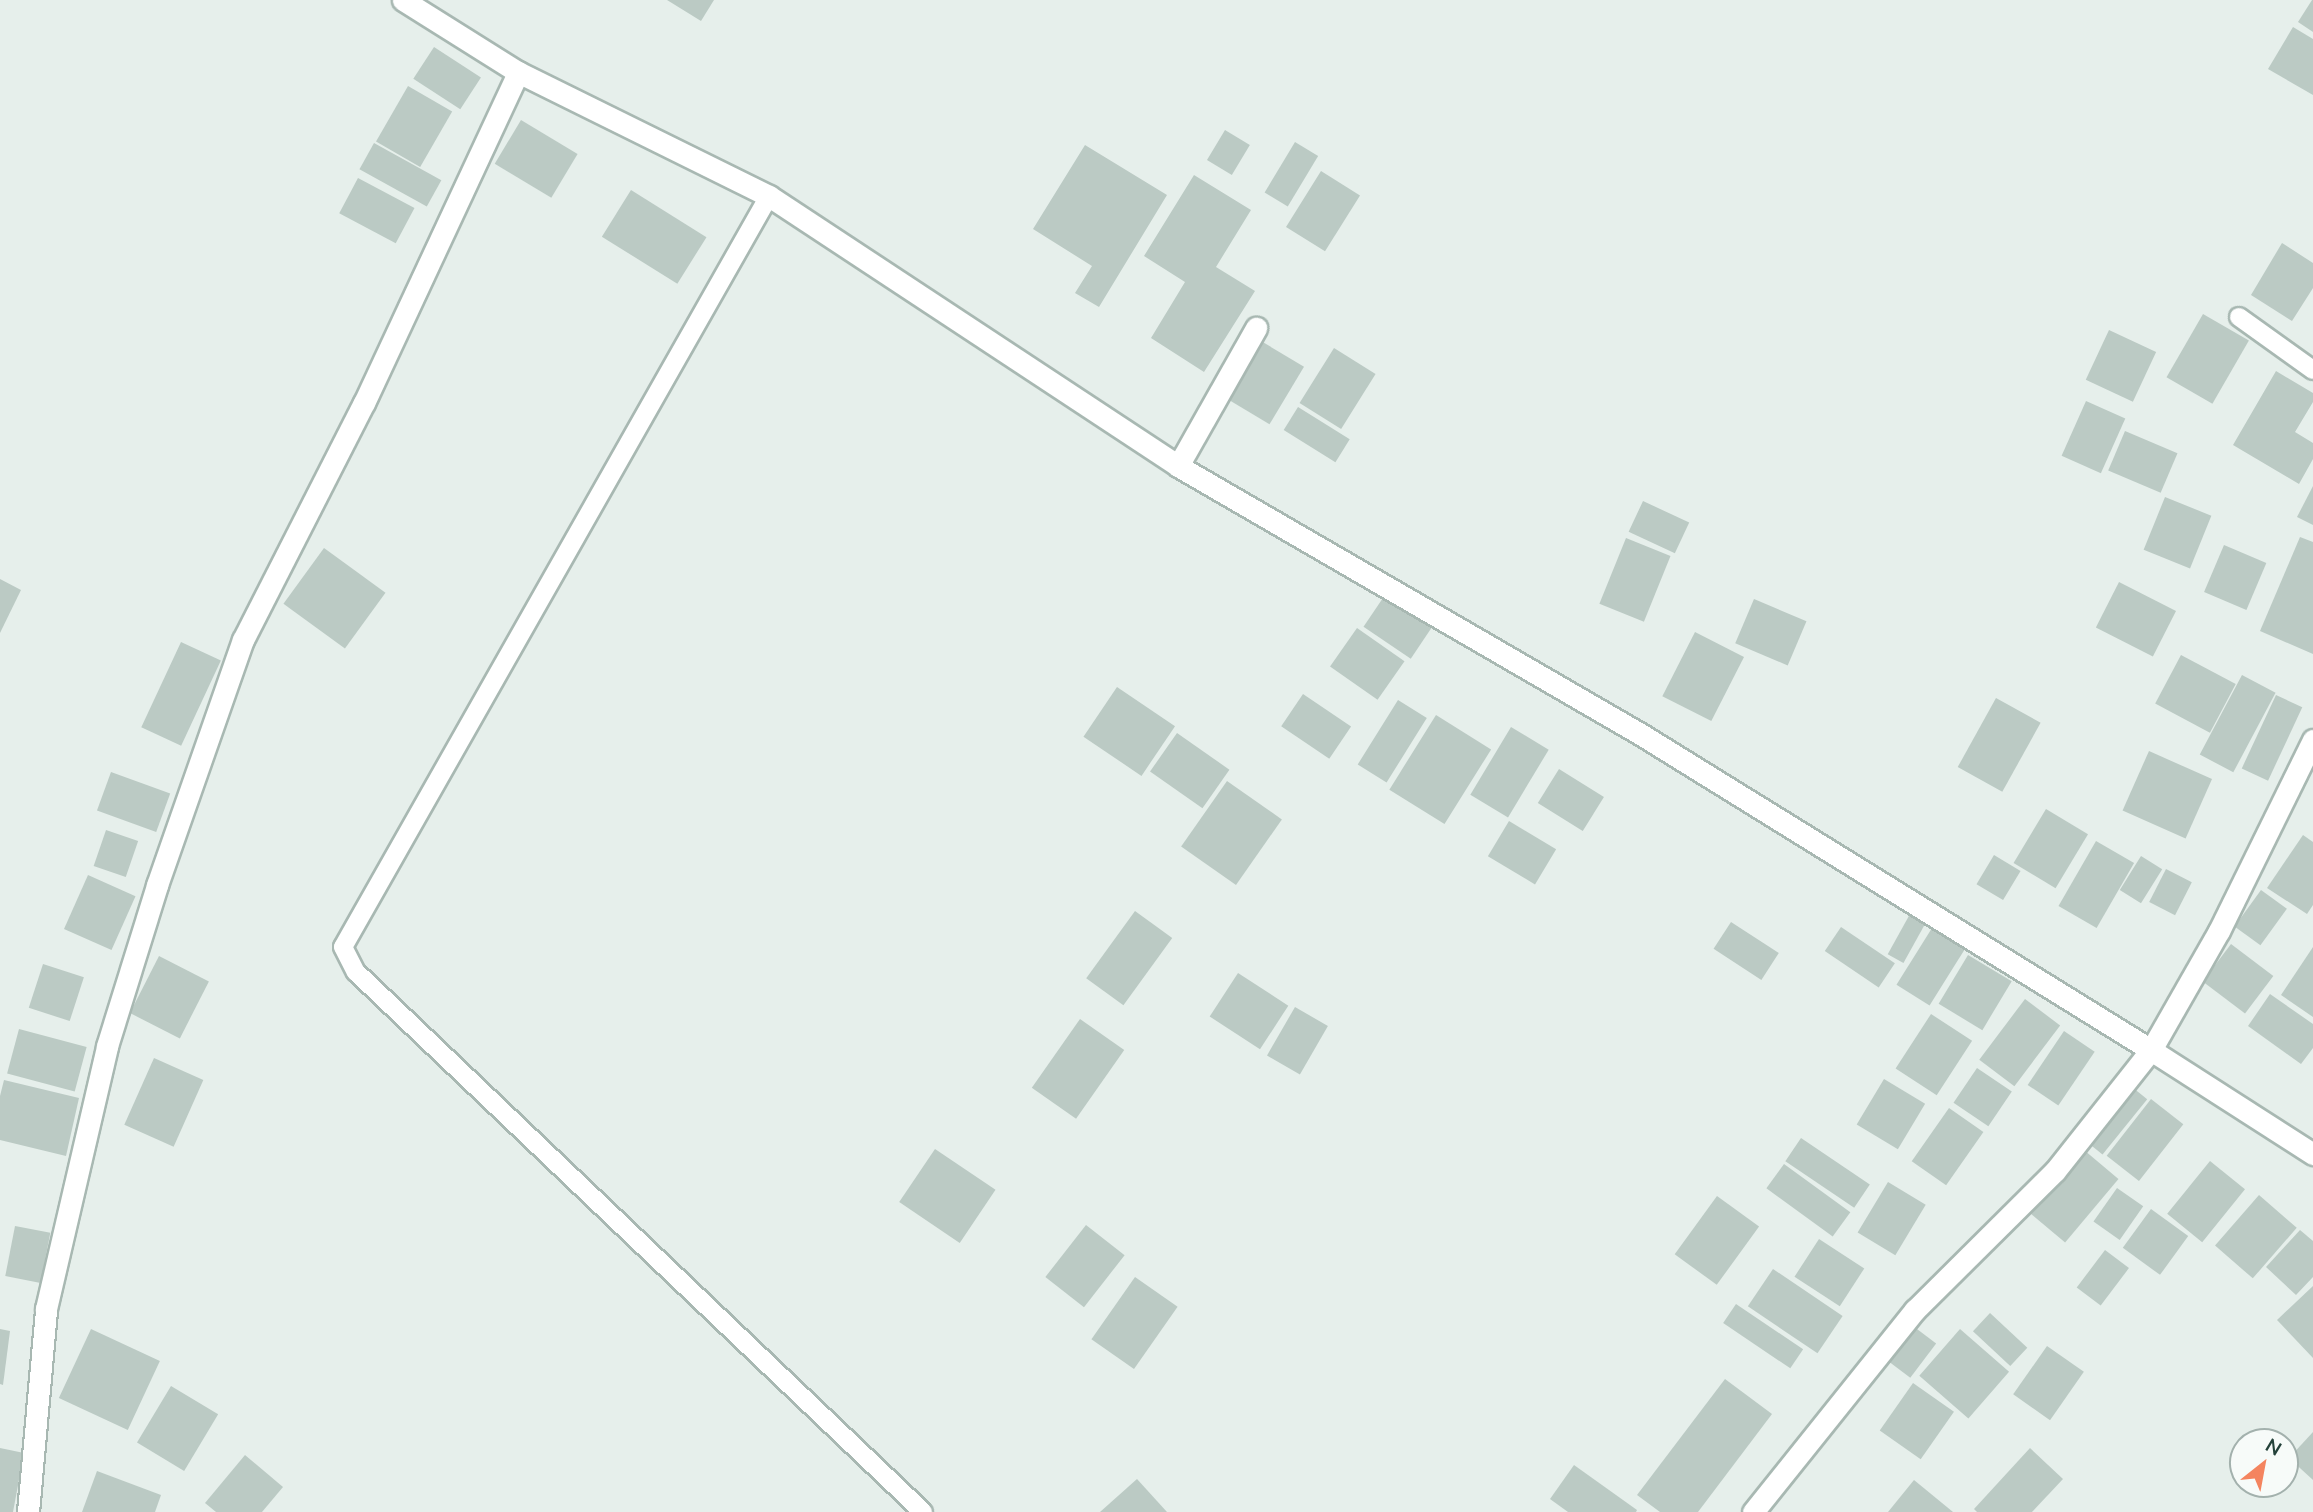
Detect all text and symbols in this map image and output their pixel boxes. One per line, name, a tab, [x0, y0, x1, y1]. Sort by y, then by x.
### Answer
north arrow	[2229, 1428, 2299, 1498]
text: N	[2261, 1433, 2286, 1461]

